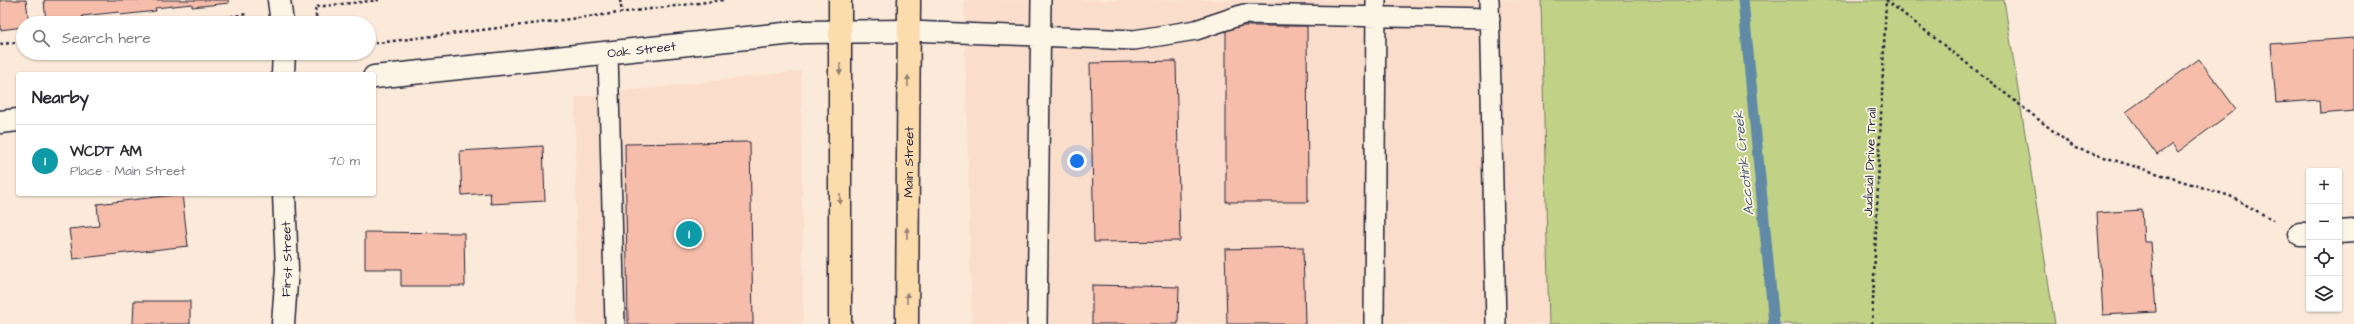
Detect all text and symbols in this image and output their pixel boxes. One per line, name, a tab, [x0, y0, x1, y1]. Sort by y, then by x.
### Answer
search box	[16, 16, 376, 60]
icon: search	[30, 27, 52, 49]
text: Search here	[62, 28, 151, 49]
street label: Oak Street	[607, 37, 677, 62]
one-way arrow	[837, 63, 843, 76]
one-way arrow	[905, 74, 911, 87]
text: Nearby	[32, 86, 89, 110]
street label: Judicial Drive Trail	[1859, 107, 1881, 217]
water label: Accotink Creek	[1729, 109, 1759, 216]
street label: Main Street	[900, 126, 918, 198]
text: WCDT AM	[70, 141, 142, 162]
your location	[1067, 151, 1087, 171]
text: 1	[44, 152, 46, 170]
text: 70 m	[328, 152, 360, 170]
text: Place · Main Street	[70, 162, 186, 180]
map controls	[2306, 168, 2342, 312]
button: +	[2306, 168, 2342, 204]
one-way arrow	[837, 193, 843, 206]
button: −	[2306, 204, 2342, 240]
pin: 1	[676, 219, 702, 249]
street label: First Street	[277, 220, 297, 297]
one-way arrow	[904, 226, 910, 239]
button: locate	[2306, 240, 2342, 276]
button: layers	[2306, 276, 2342, 312]
one-way arrow	[904, 291, 910, 304]

